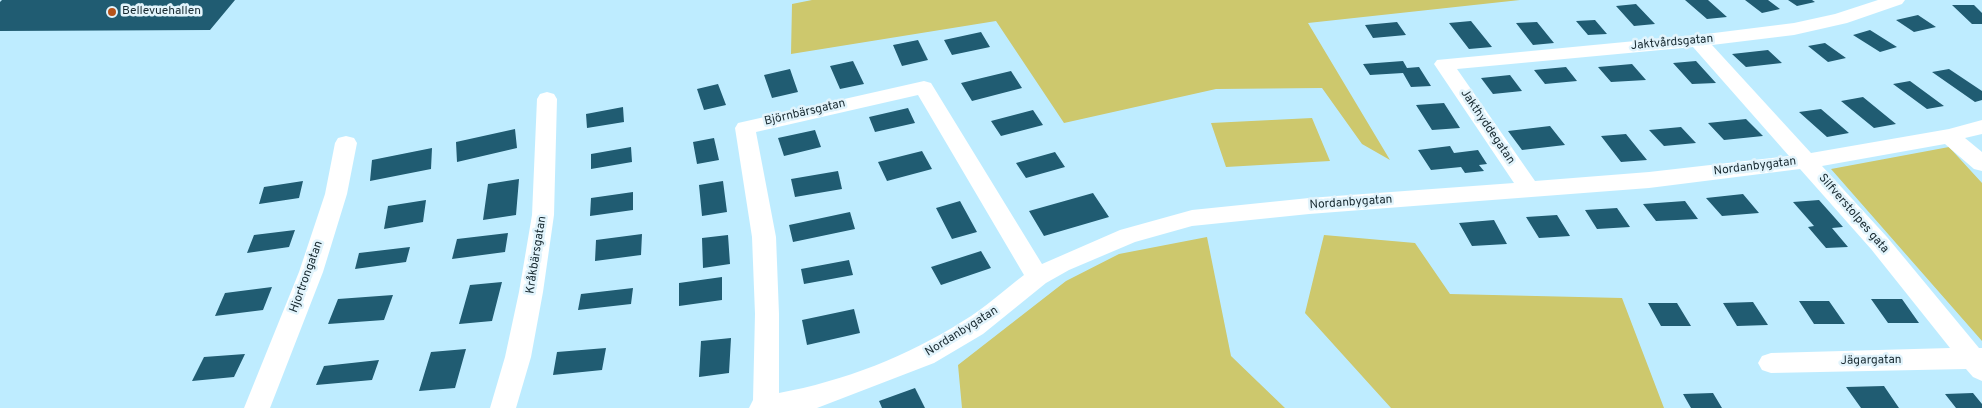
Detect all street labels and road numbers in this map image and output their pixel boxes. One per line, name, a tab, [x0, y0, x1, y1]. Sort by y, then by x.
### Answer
street label: Jaktvårdsgatan	[1630, 32, 1714, 54]
street label: Jakthyddegatan	[1457, 87, 1517, 167]
street label: Björnbärsgatan	[763, 97, 847, 129]
street label: Nordanbygatan	[1713, 155, 1797, 179]
street label: Silfverstolpes gata	[1815, 172, 1891, 256]
street label: Nordanbygatan	[1309, 193, 1393, 213]
street label: Kråkbärsgatan	[524, 215, 550, 295]
street label: Hjortrongatan	[287, 239, 327, 315]
street label: Nordanbygatan	[923, 304, 1001, 360]
street label: Jägargatan	[1840, 353, 1902, 369]

